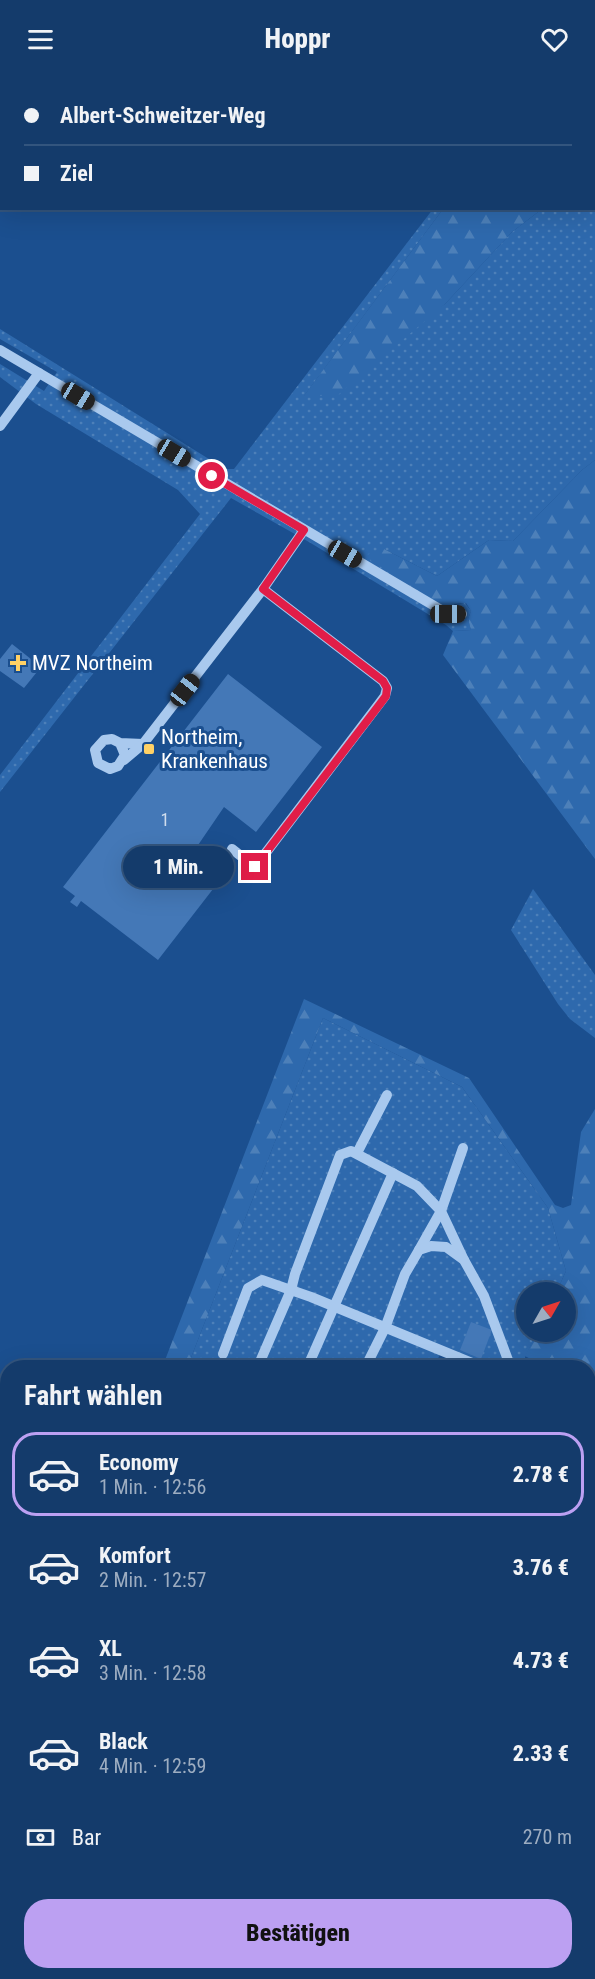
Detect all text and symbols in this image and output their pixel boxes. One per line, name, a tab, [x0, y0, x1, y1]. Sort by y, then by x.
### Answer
icon: menu	[24, 23, 57, 56]
text: Hoppr	[265, 23, 330, 55]
icon: heart	[538, 23, 571, 56]
text: Albert-Schweitzer-Weg	[60, 103, 265, 128]
text: Ziel	[60, 161, 93, 186]
car	[58, 379, 98, 413]
car	[154, 436, 194, 470]
route start	[198, 462, 225, 489]
car	[325, 537, 365, 571]
car	[430, 605, 466, 623]
place label: MVZ Northeim	[32, 651, 153, 675]
marker: MVZ Northeim	[9, 654, 27, 672]
car	[167, 670, 203, 710]
place label: Northeim, Krankenhaus	[161, 725, 268, 773]
marker: Northeim, Krankenhaus	[142, 742, 156, 756]
house number: 1	[161, 809, 169, 830]
callout: 1 Min.	[123, 846, 234, 888]
route end	[241, 853, 268, 880]
text: 1 Min.	[153, 855, 204, 879]
north arrow	[516, 1282, 576, 1342]
map controls	[516, 1282, 576, 1342]
text: Fahrt wählen	[24, 1380, 163, 1412]
icon: car	[27, 1447, 81, 1501]
text: Economy	[99, 1450, 179, 1475]
text: 2.78 €	[513, 1462, 569, 1487]
text: 1 Min. · 12:56	[99, 1475, 206, 1499]
icon: car	[27, 1540, 81, 1594]
text: Komfort	[99, 1543, 171, 1568]
text: 3.76 €	[513, 1555, 569, 1580]
text: 2 Min. · 12:57	[99, 1568, 206, 1592]
icon: car	[27, 1633, 81, 1687]
text: XL	[99, 1636, 122, 1661]
text: 4.73 €	[513, 1648, 569, 1673]
text: 3 Min. · 12:58	[99, 1661, 206, 1685]
icon: car	[27, 1726, 81, 1780]
text: Black	[99, 1729, 148, 1754]
text: 2.33 €	[513, 1741, 569, 1766]
text: 4 Min. · 12:59	[99, 1754, 206, 1778]
icon: cash	[24, 1821, 57, 1854]
text: Bar	[72, 1825, 101, 1850]
text: 270 m	[523, 1825, 572, 1849]
button: Bestätigen	[24, 1899, 572, 1968]

